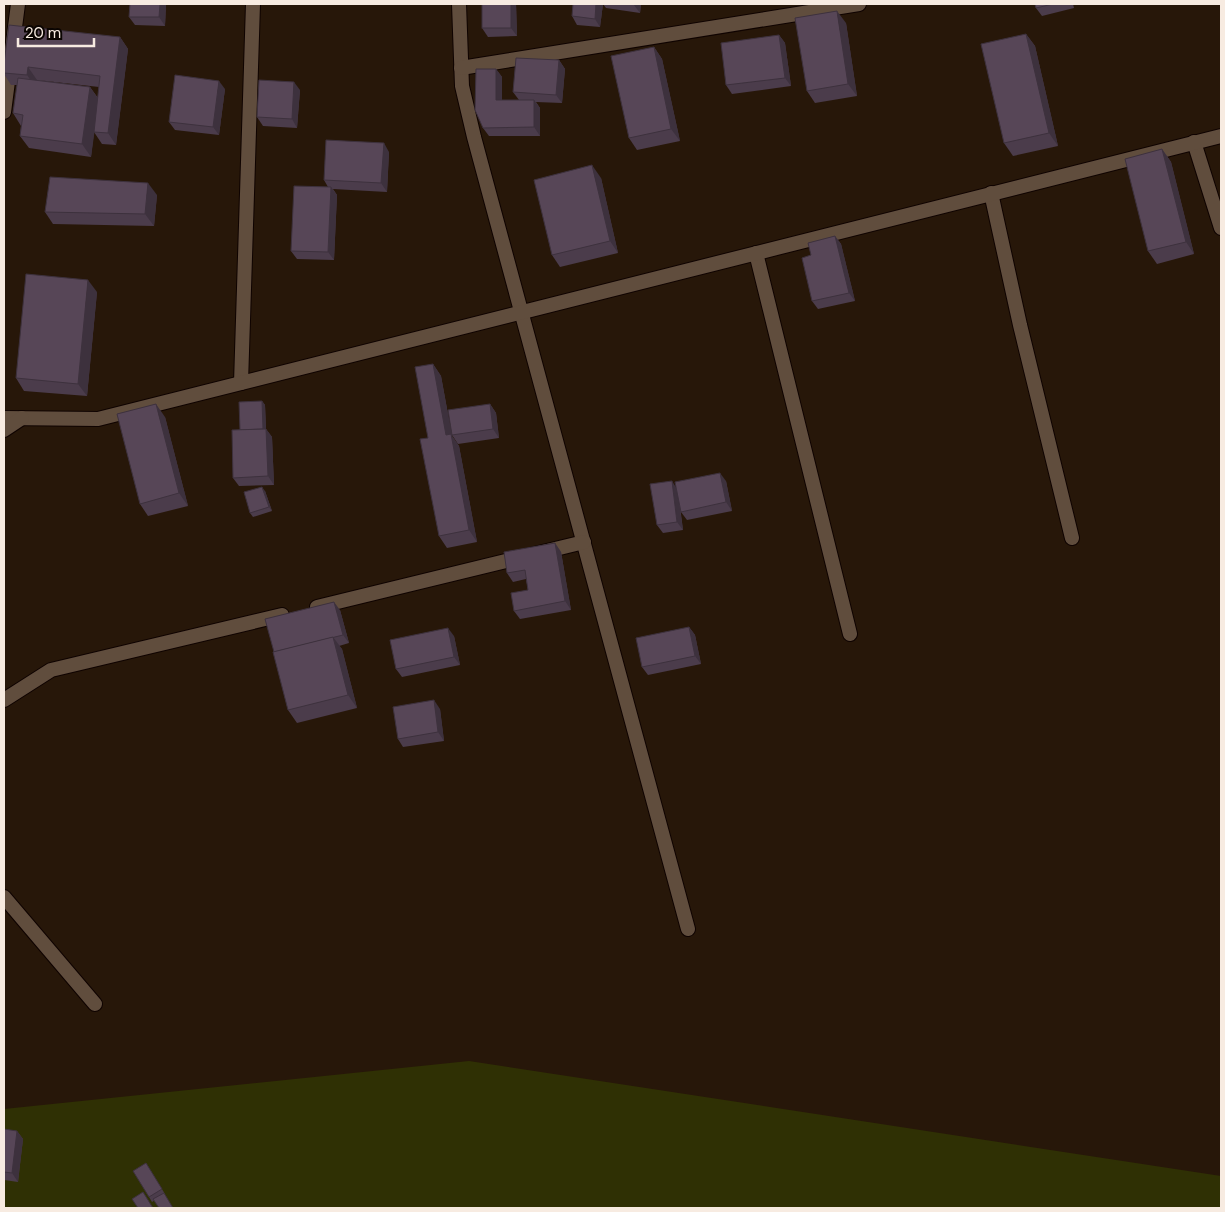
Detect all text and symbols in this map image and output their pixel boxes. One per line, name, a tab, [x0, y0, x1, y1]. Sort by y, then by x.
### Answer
scale bar	[18, 15, 94, 47]
text: 20 m	[25, 23, 61, 43]

